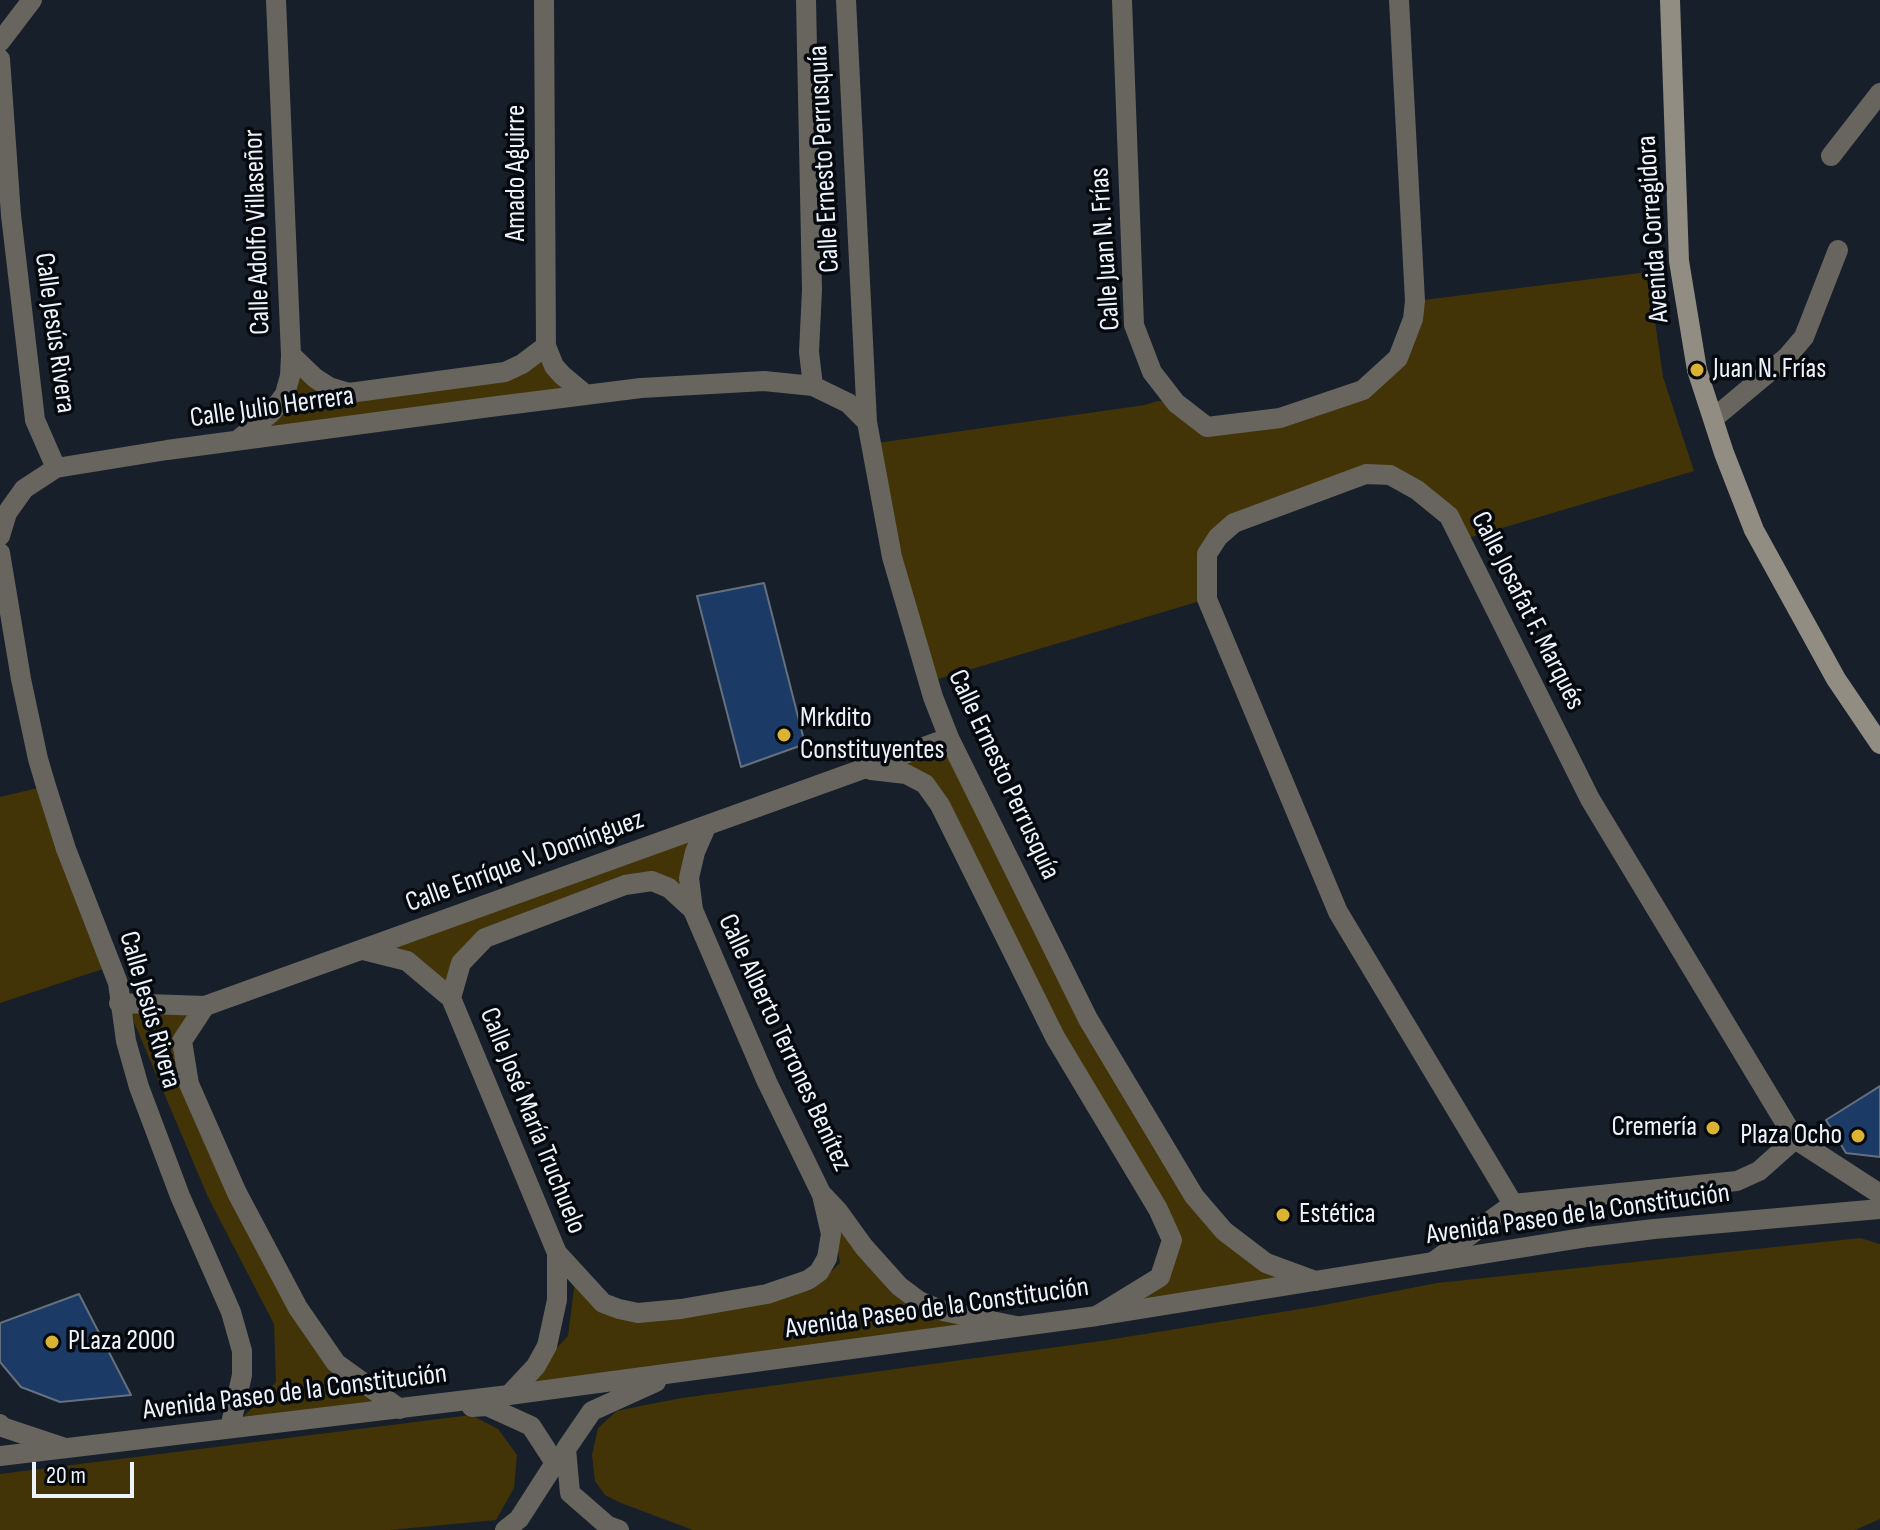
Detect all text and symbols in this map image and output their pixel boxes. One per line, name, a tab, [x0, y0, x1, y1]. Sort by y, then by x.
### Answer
street label: Calle Ernesto Perrusquía	[802, 45, 848, 273]
street label: Amado Aguirre	[500, 105, 534, 241]
street label: Calle Adolfo Villaseñor	[238, 129, 278, 335]
street label: Avenida Corregidora	[1631, 134, 1677, 324]
street label: Calle Juan N. Frías	[1084, 166, 1128, 332]
street label: Calle Jesús Rivera	[26, 251, 82, 415]
place label: Juan N. Frías	[1713, 353, 1826, 387]
marker: Juan N. Frías	[1688, 361, 1706, 379]
street label: Calle Julio Herrera	[188, 380, 356, 436]
street label: Calle Josafat F. Marqués	[1463, 506, 1591, 716]
street label: Calle Ernesto Perrusquía	[940, 665, 1066, 885]
place label: Mrkdito Constituyentes	[800, 702, 945, 768]
marker: Mrkdito Constituyentes	[775, 726, 793, 744]
street label: Calle Enríque V. Domínguez	[401, 803, 649, 921]
street label: Calle Alberto Terrones Benítez	[710, 909, 858, 1177]
street label: Calle Jesús Rivera	[111, 928, 187, 1092]
street label: Calle José María Truchuelo	[471, 1003, 593, 1239]
place label: Cremería	[1611, 1111, 1697, 1145]
marker: Cremería	[1704, 1119, 1722, 1137]
place label: Plaza Ocho	[1740, 1119, 1842, 1153]
marker: Plaza Ocho	[1849, 1127, 1867, 1145]
street label: Avenida Paseo de la Constitución	[1424, 1177, 1732, 1253]
place label: Estética	[1299, 1198, 1375, 1232]
marker: Estética	[1274, 1206, 1292, 1224]
street label: Avenida Paseo de la Constitución	[783, 1271, 1091, 1347]
place label: PLaza 2000	[68, 1325, 175, 1359]
marker: PLaza 2000	[43, 1333, 61, 1351]
street label: Avenida Paseo de la Constitución	[141, 1358, 449, 1428]
scale bar	[36, 1446, 138, 1496]
text: 20 m	[46, 1461, 86, 1490]

